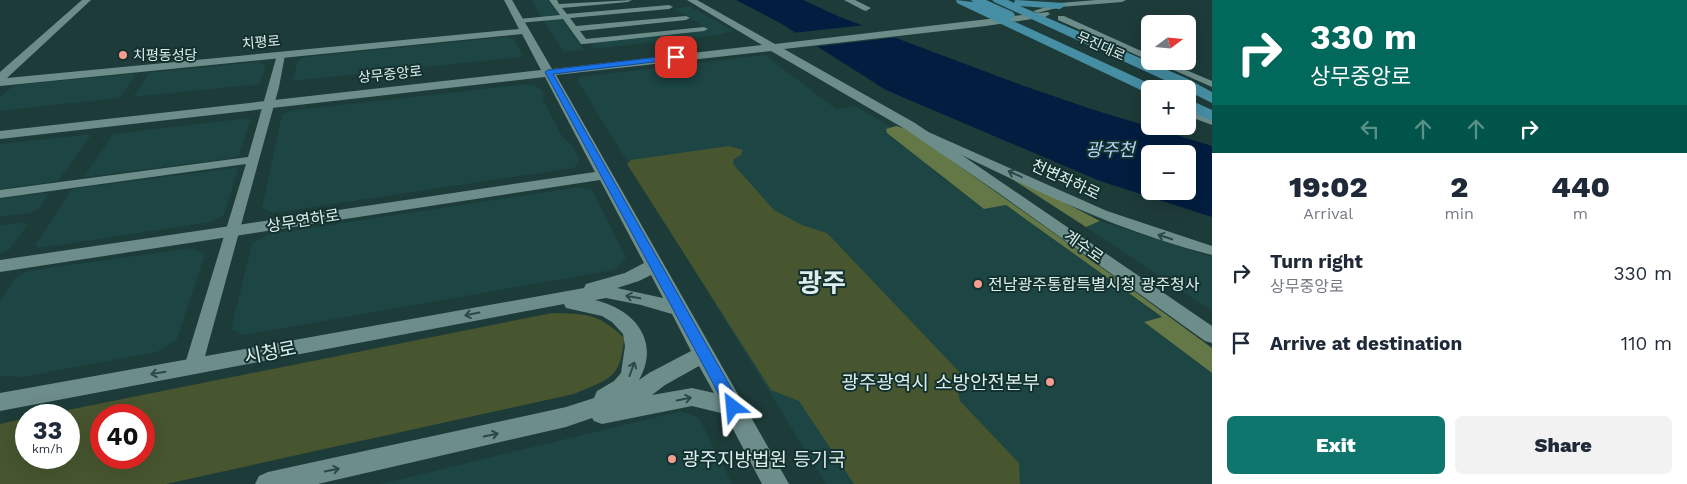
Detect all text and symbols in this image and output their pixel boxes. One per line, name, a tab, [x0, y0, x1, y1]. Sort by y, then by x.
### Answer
north arrow	[1141, 15, 1196, 70]
map controls	[1141, 15, 1196, 200]
text: 330 m	[1310, 16, 1417, 58]
icon: right	[1227, 20, 1292, 85]
street label: 무진대로	[1074, 28, 1128, 64]
street label: 치평로	[241, 32, 281, 52]
pin	[655, 36, 697, 78]
icon: arrive	[662, 43, 690, 71]
place label: 치평동성당	[133, 47, 198, 63]
marker: 치평동성당	[117, 49, 129, 61]
street label: 상무중앙로	[357, 63, 423, 85]
text: 상무중앙로	[1310, 64, 1411, 89]
button: +	[1141, 80, 1196, 135]
icon: left	[1356, 115, 1384, 143]
icon: ahead	[1409, 115, 1437, 143]
icon: ahead	[1462, 115, 1490, 143]
icon: right	[1515, 115, 1543, 143]
water label: 광주천	[1085, 139, 1137, 160]
button: −	[1141, 145, 1196, 200]
street label: 천변좌하로	[1028, 155, 1103, 204]
one-way arrow	[1008, 169, 1023, 179]
text: 19:02	[1289, 169, 1368, 204]
text: 2	[1450, 169, 1468, 204]
text: 440	[1551, 169, 1610, 204]
text: Arrival	[1303, 204, 1353, 223]
text: min	[1445, 204, 1474, 223]
text: m	[1573, 204, 1588, 223]
street label: 상무연하로	[265, 205, 341, 236]
street label: 계수로	[1060, 226, 1107, 267]
one-way arrow	[1158, 232, 1174, 241]
text: Turn right	[1270, 250, 1363, 273]
icon: right	[1227, 259, 1255, 287]
text: 330 m	[1613, 262, 1672, 285]
district label: 광주	[798, 268, 846, 298]
place label: 전남광주통합특별시청 광주청사	[988, 275, 1200, 294]
text: 상무중앙로	[1270, 277, 1344, 296]
marker: 전남광주통합특별시청 광주청사	[972, 278, 984, 290]
one-way arrow	[625, 292, 641, 302]
one-way arrow	[465, 310, 481, 319]
icon: arrive	[1227, 329, 1255, 357]
text: Arrive at destination	[1270, 332, 1462, 355]
text: 110 m	[1621, 332, 1672, 355]
street label: 시청로	[242, 336, 298, 369]
one-way arrow	[628, 362, 637, 377]
one-way arrow	[150, 369, 166, 378]
place label: 광주광역시 소방안전본부	[841, 371, 1040, 394]
marker: 광주광역시 소방안전본부	[1044, 376, 1056, 388]
position arrow	[706, 380, 758, 432]
one-way arrow	[675, 393, 691, 403]
speed limit sign: 40	[90, 404, 155, 469]
text: 33	[33, 416, 62, 445]
button: Exit	[1227, 416, 1445, 474]
button: Share	[1455, 416, 1672, 474]
one-way arrow	[483, 430, 499, 439]
text: km/h	[32, 442, 63, 456]
place label: 광주지방법원 등기국	[682, 448, 846, 471]
marker: 광주지방법원 등기국	[666, 453, 678, 465]
one-way arrow	[324, 465, 340, 474]

